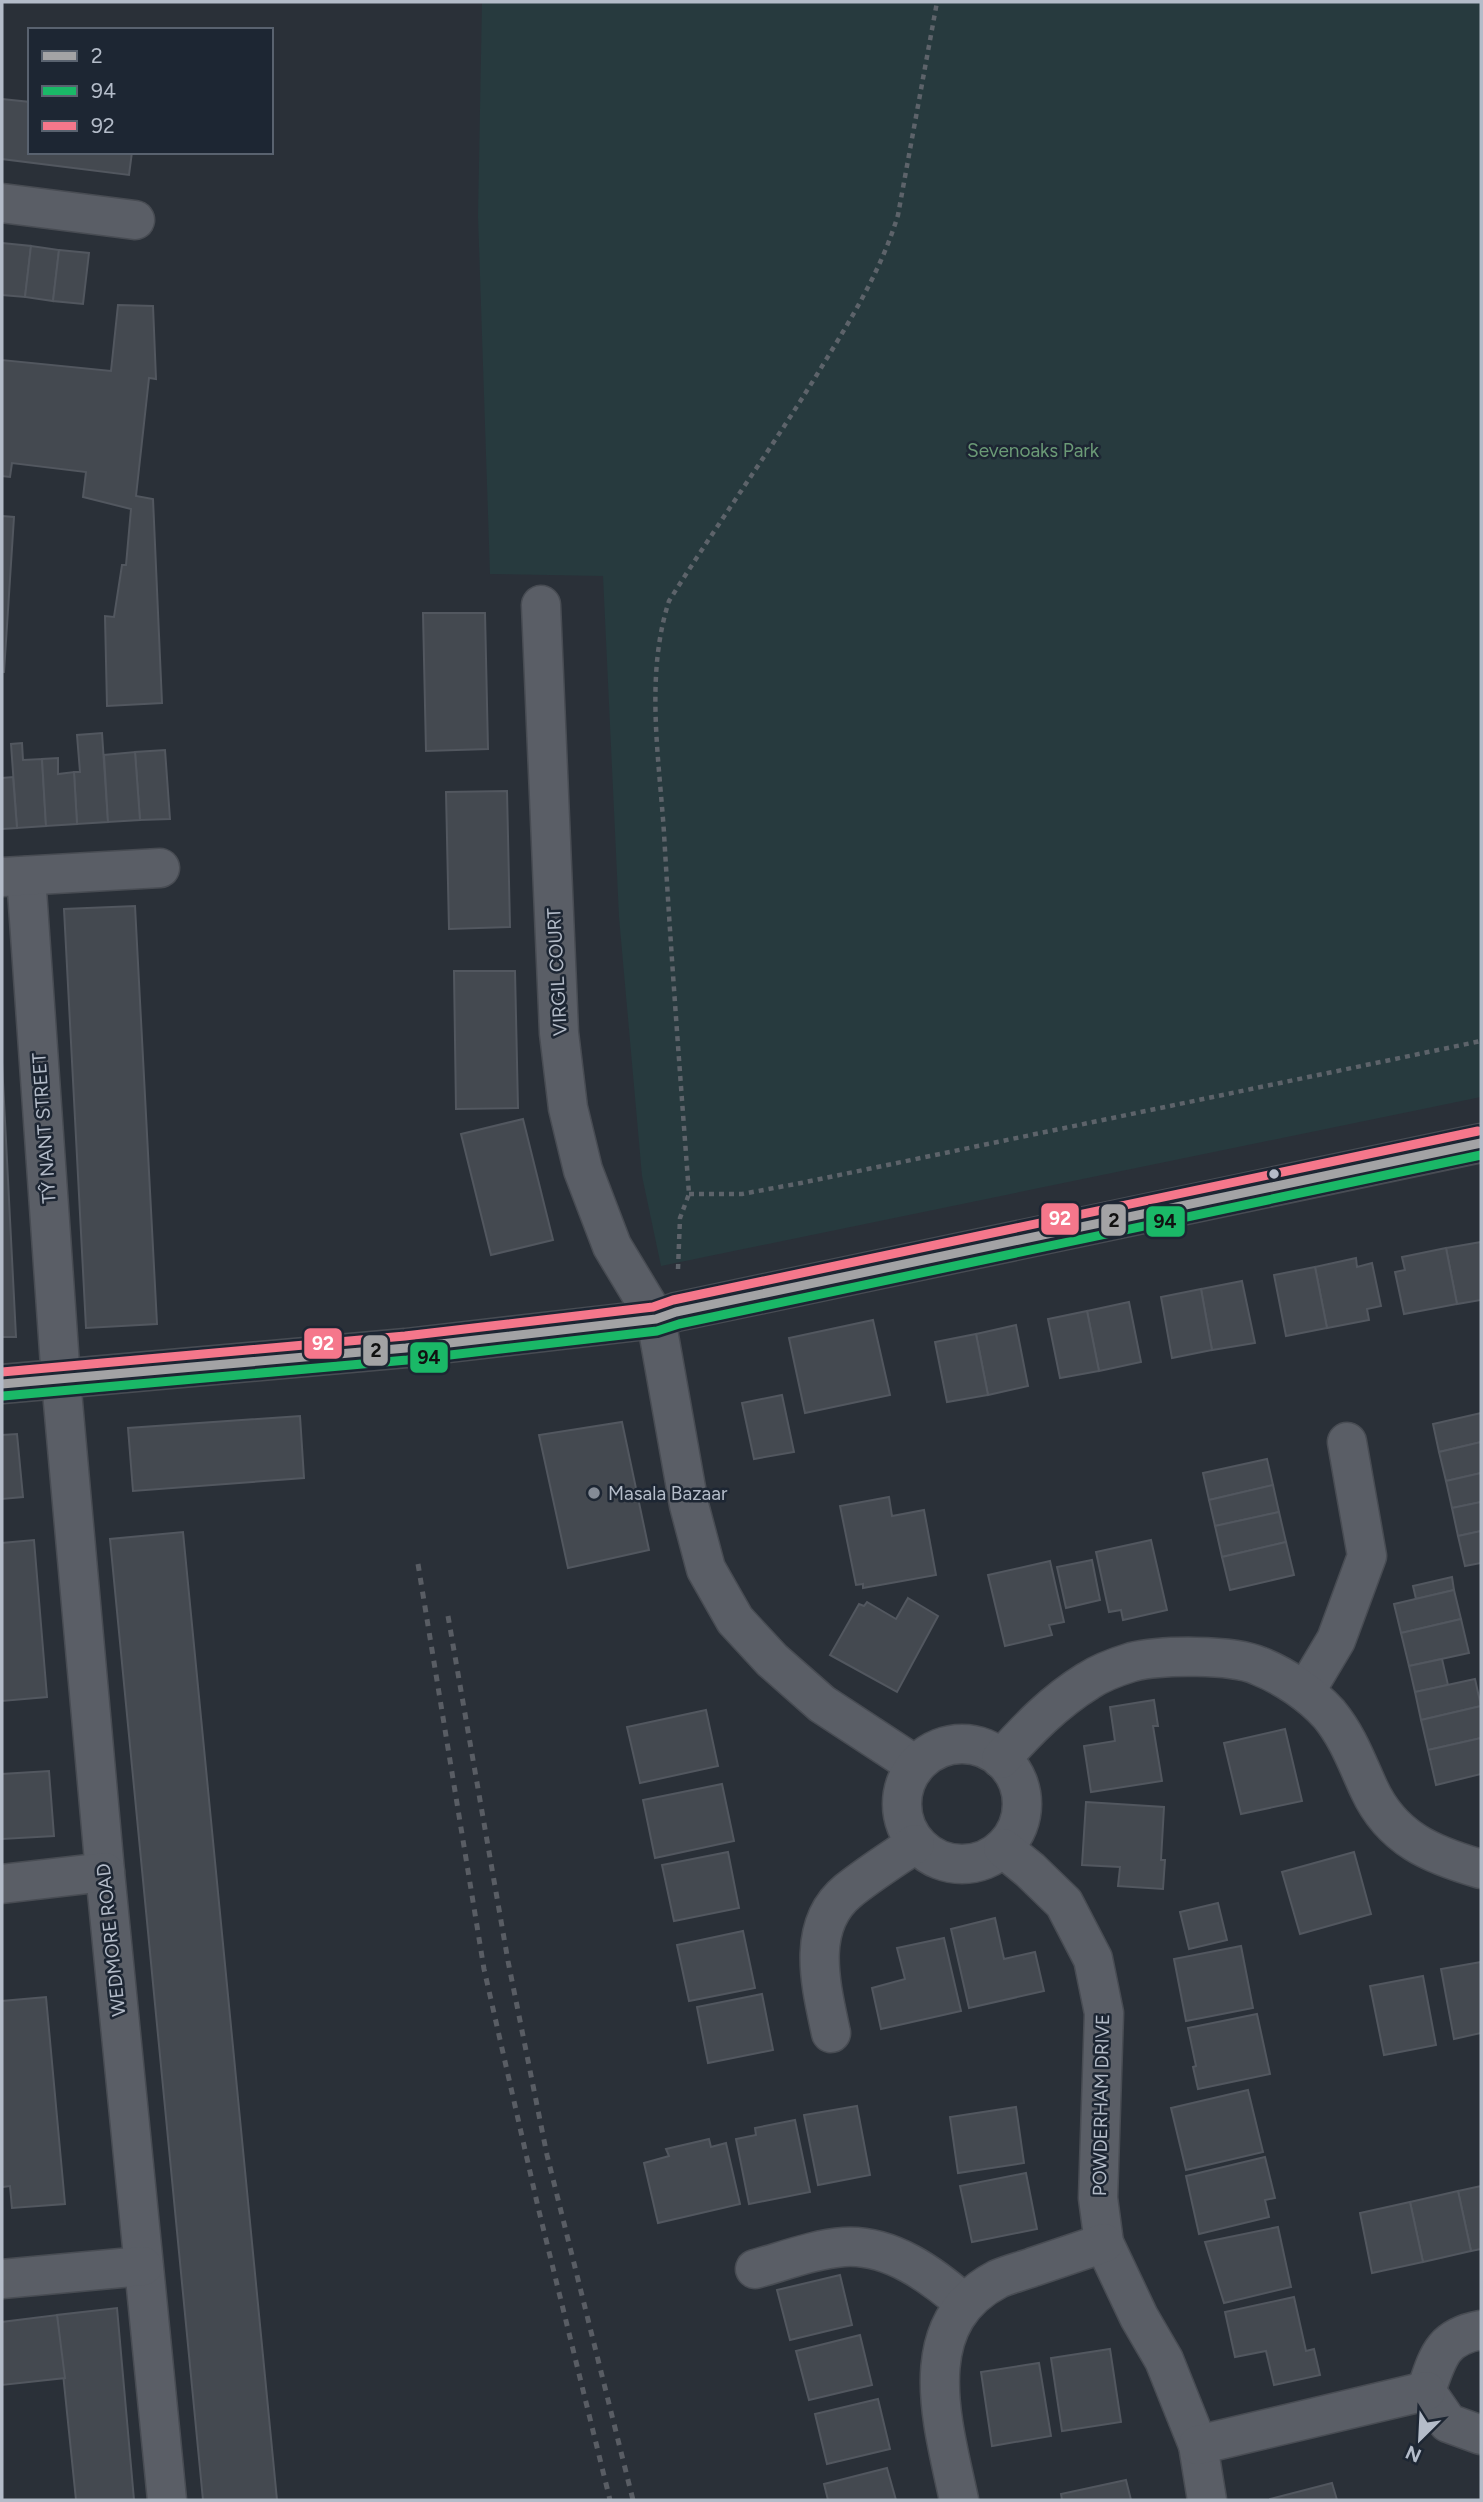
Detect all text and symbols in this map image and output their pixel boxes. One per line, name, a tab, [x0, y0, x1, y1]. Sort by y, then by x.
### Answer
legend	[28, 28, 273, 154]
text: 2	[91, 43, 103, 68]
text: 94	[91, 78, 116, 103]
text: 92	[91, 113, 115, 138]
park label: Sevenoaks Park	[967, 439, 1100, 462]
street label: VIRGIL COURT	[542, 907, 572, 1037]
street label: TŶ NANT STREET	[27, 1051, 61, 1204]
unlabelled marker	[1267, 1167, 1281, 1181]
line badge: 92	[1040, 1202, 1080, 1236]
line badge: 2	[1100, 1203, 1127, 1237]
line badge: 94	[1145, 1205, 1186, 1238]
text: 92	[1049, 1207, 1071, 1230]
text: 2	[1108, 1209, 1120, 1232]
text: 94	[1153, 1210, 1177, 1233]
line badge: 92	[303, 1327, 343, 1360]
text: 92	[312, 1332, 334, 1355]
line badge: 2	[362, 1334, 389, 1367]
text: 2	[370, 1339, 382, 1362]
line badge: 94	[409, 1341, 449, 1374]
text: 94	[417, 1346, 441, 1369]
place label: Masala Bazaar	[608, 1482, 728, 1505]
marker: Masala Bazaar	[586, 1485, 602, 1501]
street label: WEDMORE ROAD	[92, 1862, 130, 2018]
street label: POWDERHAM DRIVE	[1088, 2014, 1114, 2196]
north arrow	[1385, 2404, 1455, 2474]
text: N	[1402, 2441, 1425, 2468]

